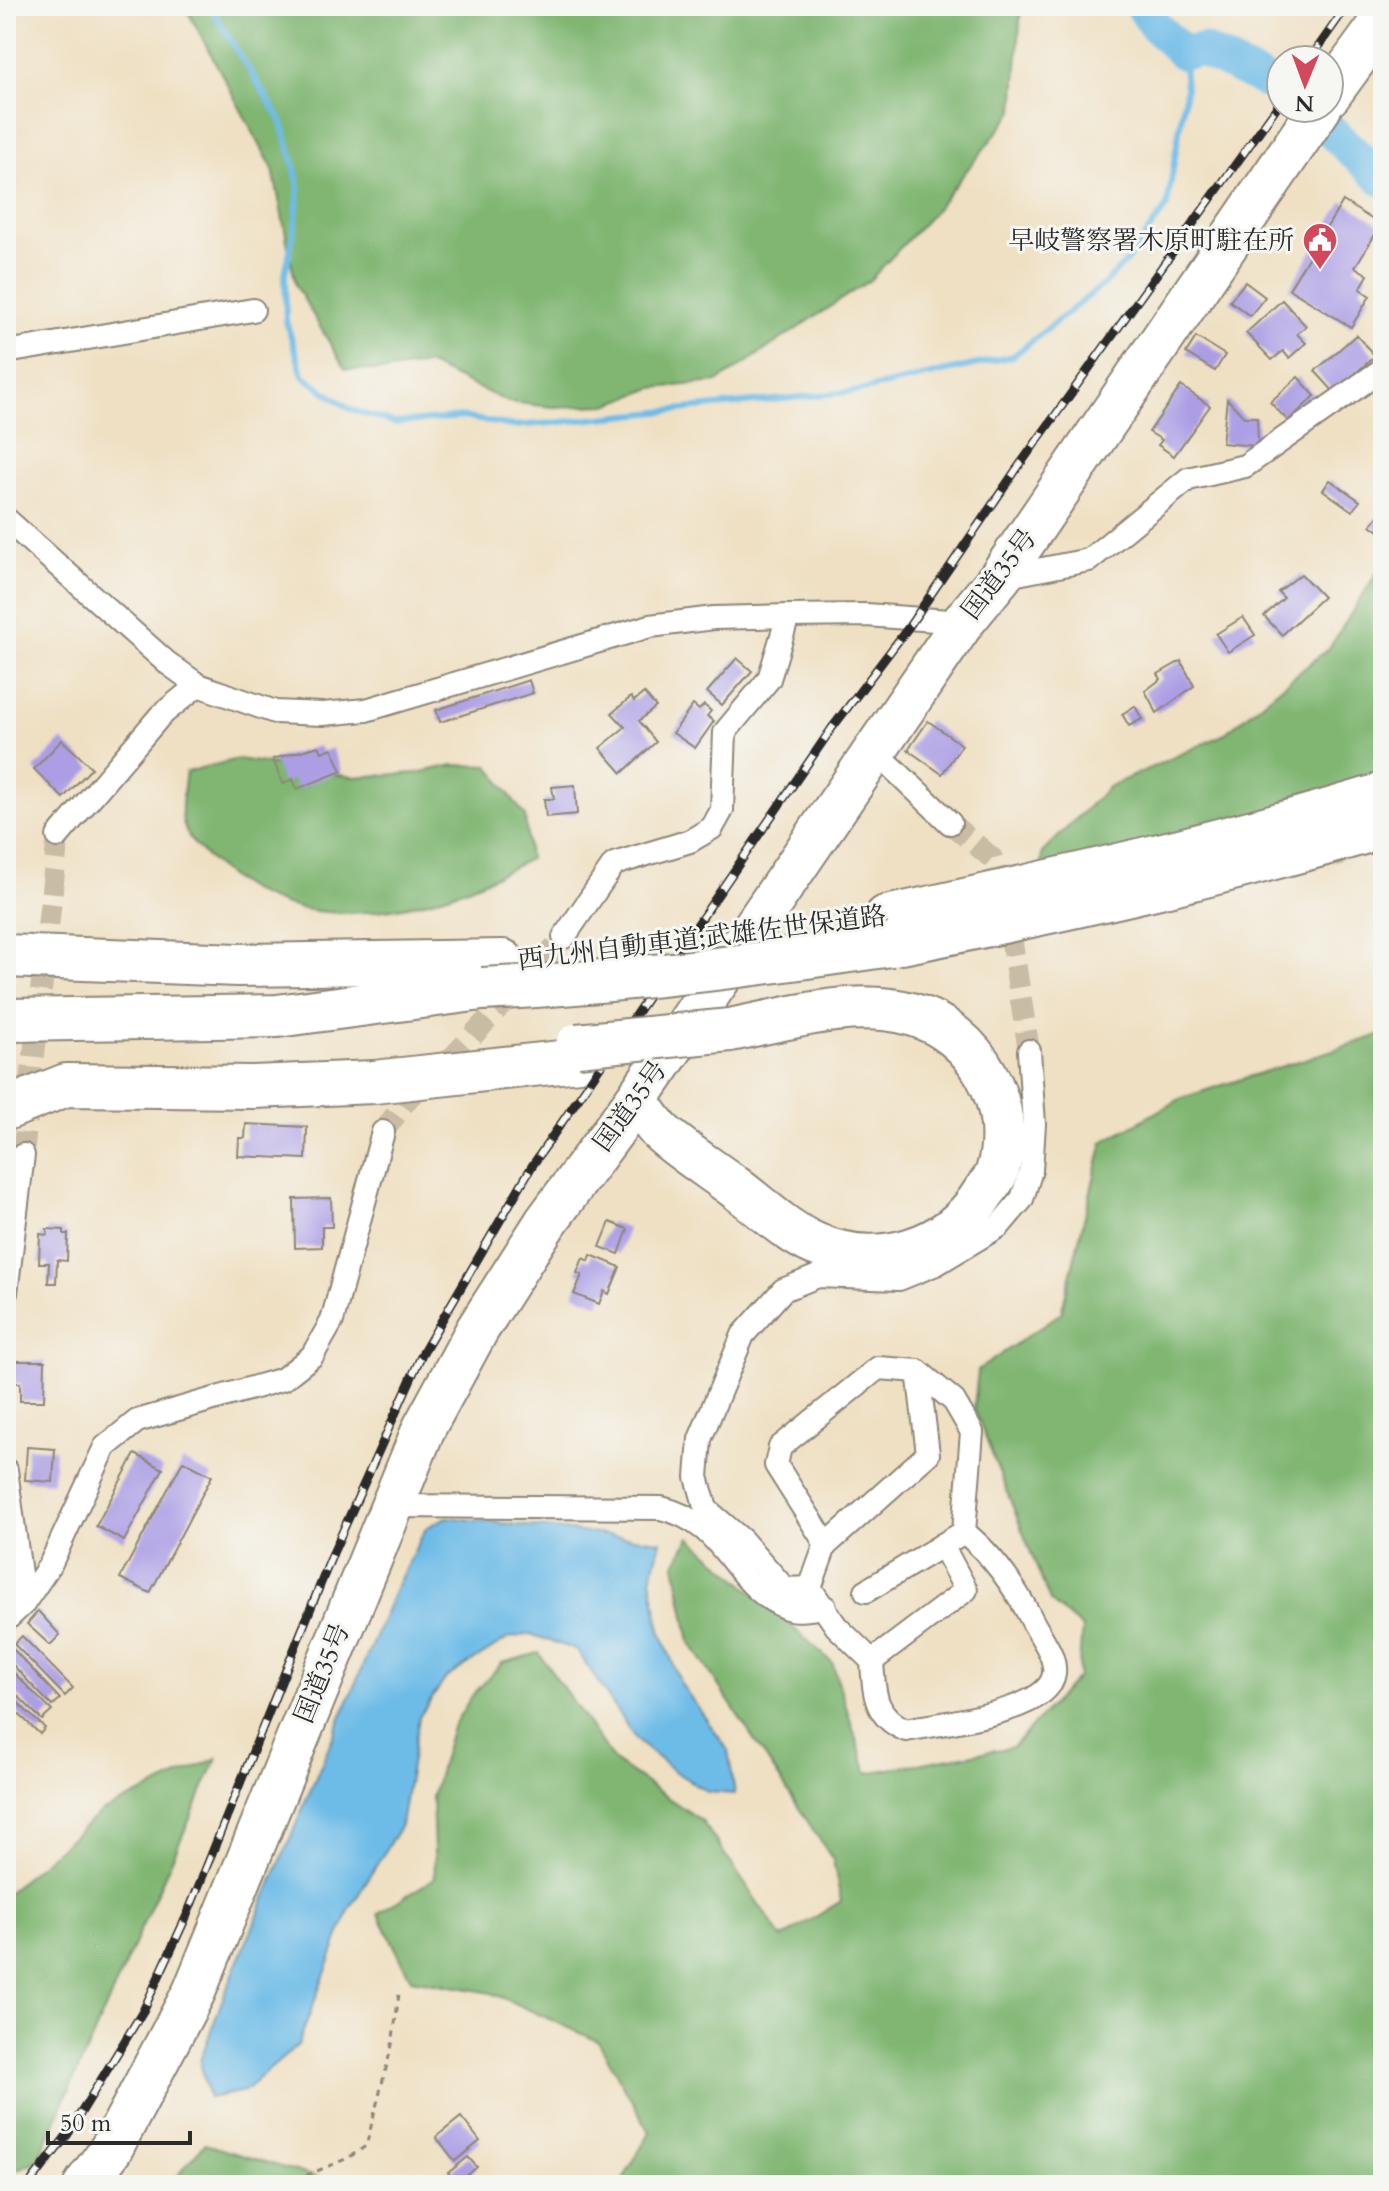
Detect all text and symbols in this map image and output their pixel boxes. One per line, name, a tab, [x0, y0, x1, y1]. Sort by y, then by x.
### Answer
north arrow	[1265, 44, 1345, 124]
text: N	[1295, 88, 1314, 118]
public building icon: 早岐警察署木原町駐在所	[1301, 221, 1339, 271]
place label: 早岐警察署木原町駐在所	[1008, 223, 1294, 258]
street label: 国道35号	[954, 522, 1044, 626]
street label: 西九州自動車道;武雄佐世保道路	[516, 898, 888, 978]
street label: 国道35号	[585, 1053, 675, 1159]
street label: 国道35号	[286, 1618, 358, 1728]
scale bar	[48, 2095, 190, 2145]
text: 50 m	[60, 2107, 112, 2140]

